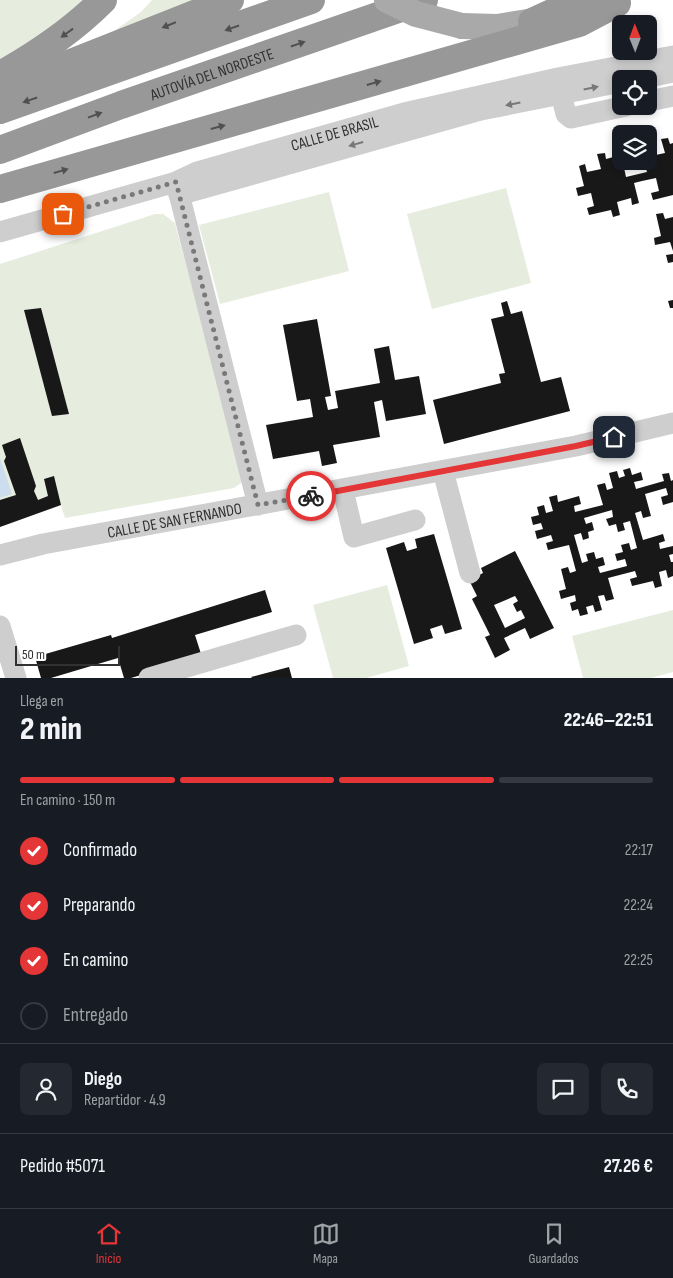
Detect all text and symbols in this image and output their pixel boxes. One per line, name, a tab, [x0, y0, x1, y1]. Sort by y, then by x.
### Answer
north arrow	[612, 15, 658, 60]
map controls	[612, 15, 657, 170]
one-way arrow	[161, 22, 176, 29]
one-way arrow	[225, 25, 240, 32]
one-way arrow	[60, 28, 74, 38]
one-way arrow	[291, 40, 306, 48]
street label: AUTOVÍA DEL NORDESTE	[147, 45, 276, 105]
button: locate	[612, 70, 657, 115]
one-way arrow	[367, 79, 382, 87]
one-way arrow	[584, 84, 600, 92]
one-way arrow	[22, 96, 37, 104]
one-way arrow	[505, 100, 521, 108]
one-way arrow	[88, 111, 103, 119]
street label: CALLE DE BRASIL	[289, 113, 381, 156]
one-way arrow	[211, 123, 226, 131]
button: layers	[612, 125, 657, 170]
one-way arrow	[348, 140, 363, 148]
one-way arrow	[54, 167, 69, 175]
pin	[42, 193, 84, 235]
icon: bag	[49, 200, 77, 228]
pin	[593, 416, 635, 458]
icon: home	[600, 423, 628, 451]
courier	[286, 471, 336, 521]
icon: bike	[297, 482, 325, 510]
street label: CALLE DE SAN FERNANDO	[106, 500, 244, 543]
scale bar	[15, 643, 120, 666]
text: 50 m	[22, 646, 45, 663]
text: Llega en	[20, 692, 64, 711]
text: 22:46–22:51	[564, 709, 653, 732]
text: 2 min	[20, 710, 82, 749]
text: En camino · 150 m	[20, 791, 115, 810]
icon: check	[20, 837, 48, 865]
text: Confirmado	[63, 839, 137, 862]
text: 22:17	[625, 841, 653, 860]
icon: check	[20, 892, 48, 920]
text: Preparando	[63, 894, 135, 917]
text: 22:24	[624, 896, 653, 915]
icon: check	[20, 947, 48, 975]
text: En camino	[63, 949, 128, 972]
text: 22:25	[624, 951, 653, 970]
text: Entregado	[63, 1004, 128, 1027]
button: person	[20, 1063, 72, 1115]
button: chat	[537, 1063, 589, 1115]
button: phone	[601, 1063, 653, 1115]
text: Diego	[84, 1068, 122, 1091]
text: Repartidor · 4.9	[84, 1091, 166, 1110]
text: Pedido #5071	[20, 1155, 105, 1178]
text: 27.26 €	[603, 1155, 653, 1178]
tab: Inicio	[95, 1220, 123, 1267]
tab: Mapa	[312, 1220, 340, 1267]
tab: Guardados	[529, 1220, 578, 1267]

